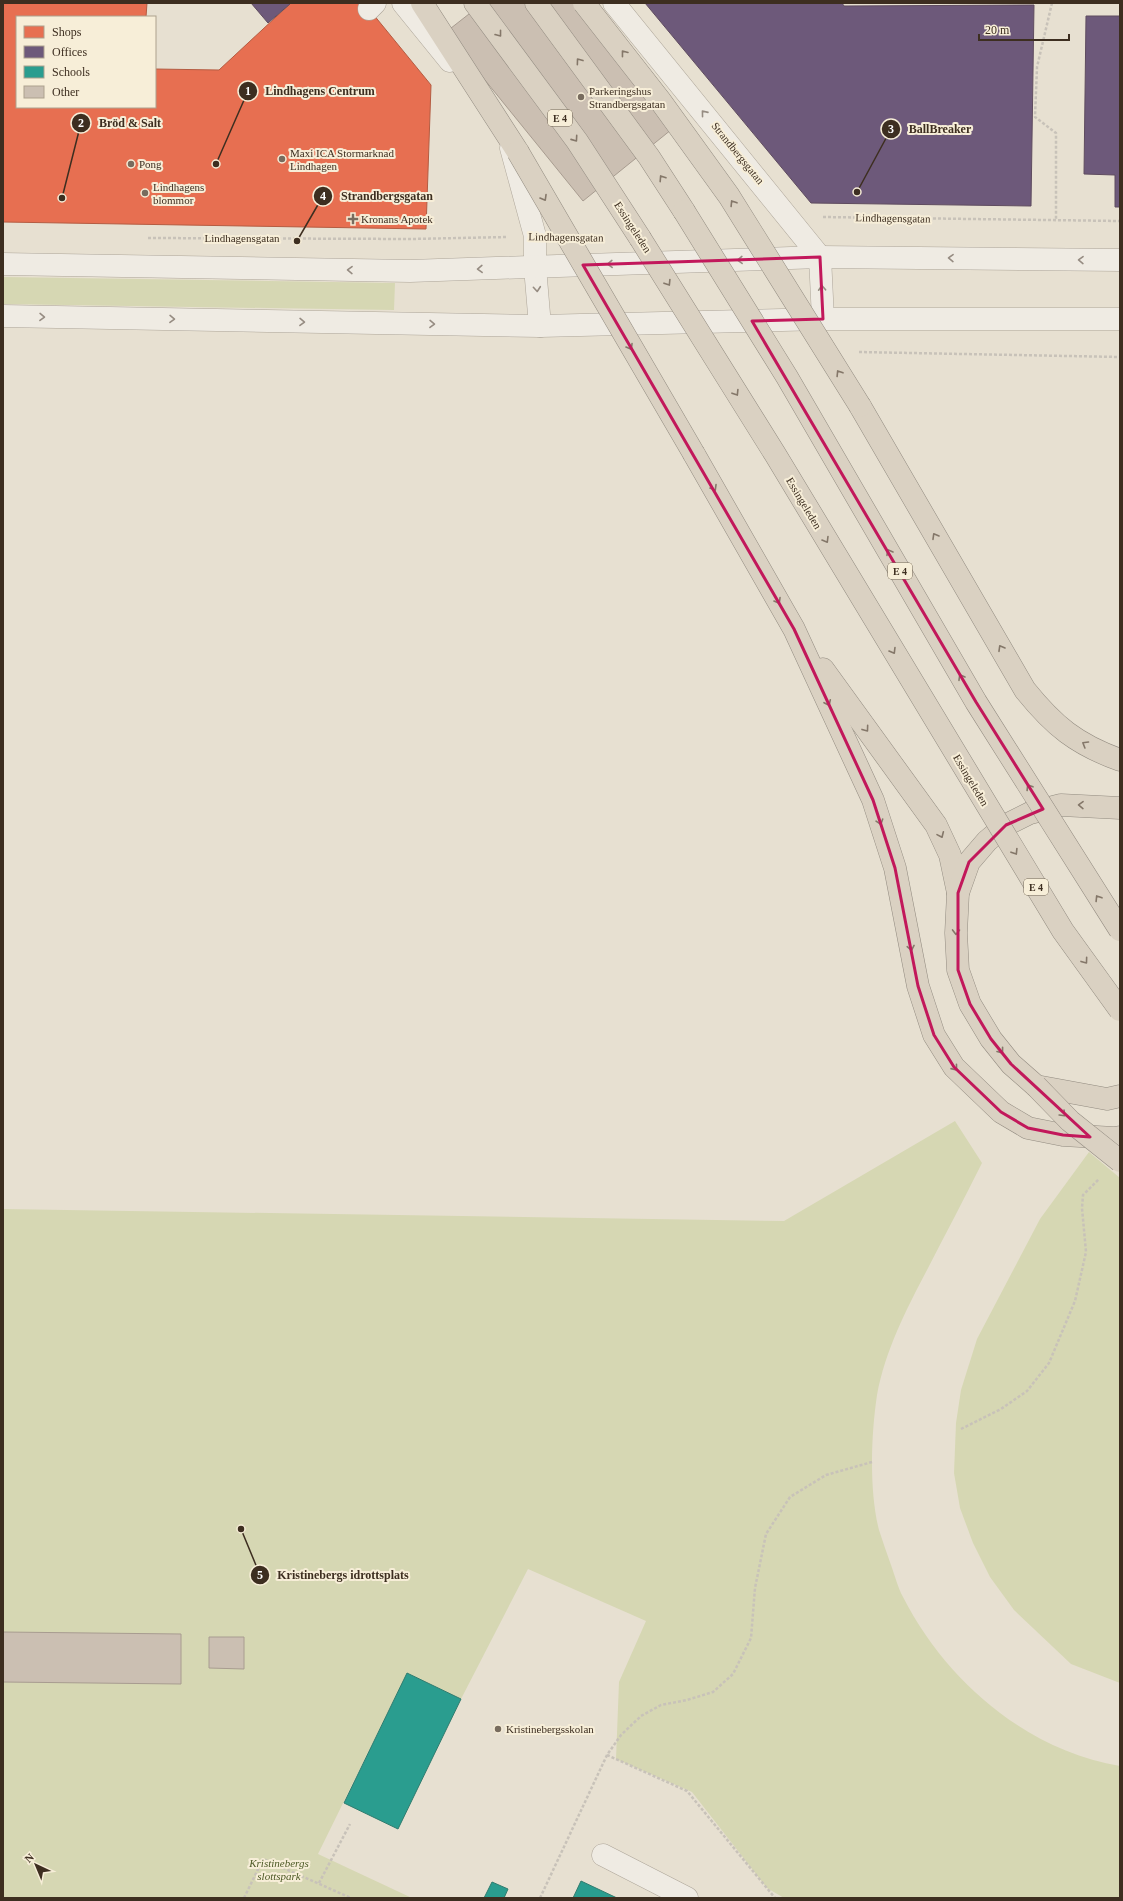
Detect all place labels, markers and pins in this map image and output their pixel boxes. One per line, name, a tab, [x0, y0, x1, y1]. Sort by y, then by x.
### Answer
callout: Lindhagens Centrum	[238, 79, 383, 103]
place label: Parkeringshus Strandbergsgatan	[589, 85, 666, 110]
marker: Parkeringshus Strandbergsgatan	[576, 92, 586, 102]
callout: Bröd & Salt	[71, 111, 169, 135]
callout: BallBreaker	[881, 117, 980, 141]
place label: Maxi ICA Stormarknad Lindhagen	[290, 147, 394, 172]
marker: Maxi ICA Stormarknad Lindhagen	[277, 154, 287, 164]
place label: Pong	[139, 158, 162, 170]
marker: Pong	[126, 159, 136, 169]
place label: Lindhagens blommor	[153, 181, 204, 206]
callout: Strandbergsgatan	[313, 184, 441, 208]
marker: Lindhagens blommor	[140, 188, 150, 198]
place label: Kronans Apotek	[361, 213, 433, 225]
marker: Kronans Apotek	[348, 214, 358, 224]
callout: Kristinebergs idrottsplats	[250, 1563, 417, 1587]
place label: Kristinebergsskolan	[506, 1723, 594, 1735]
marker: Kristinebergsskolan	[493, 1724, 503, 1734]

